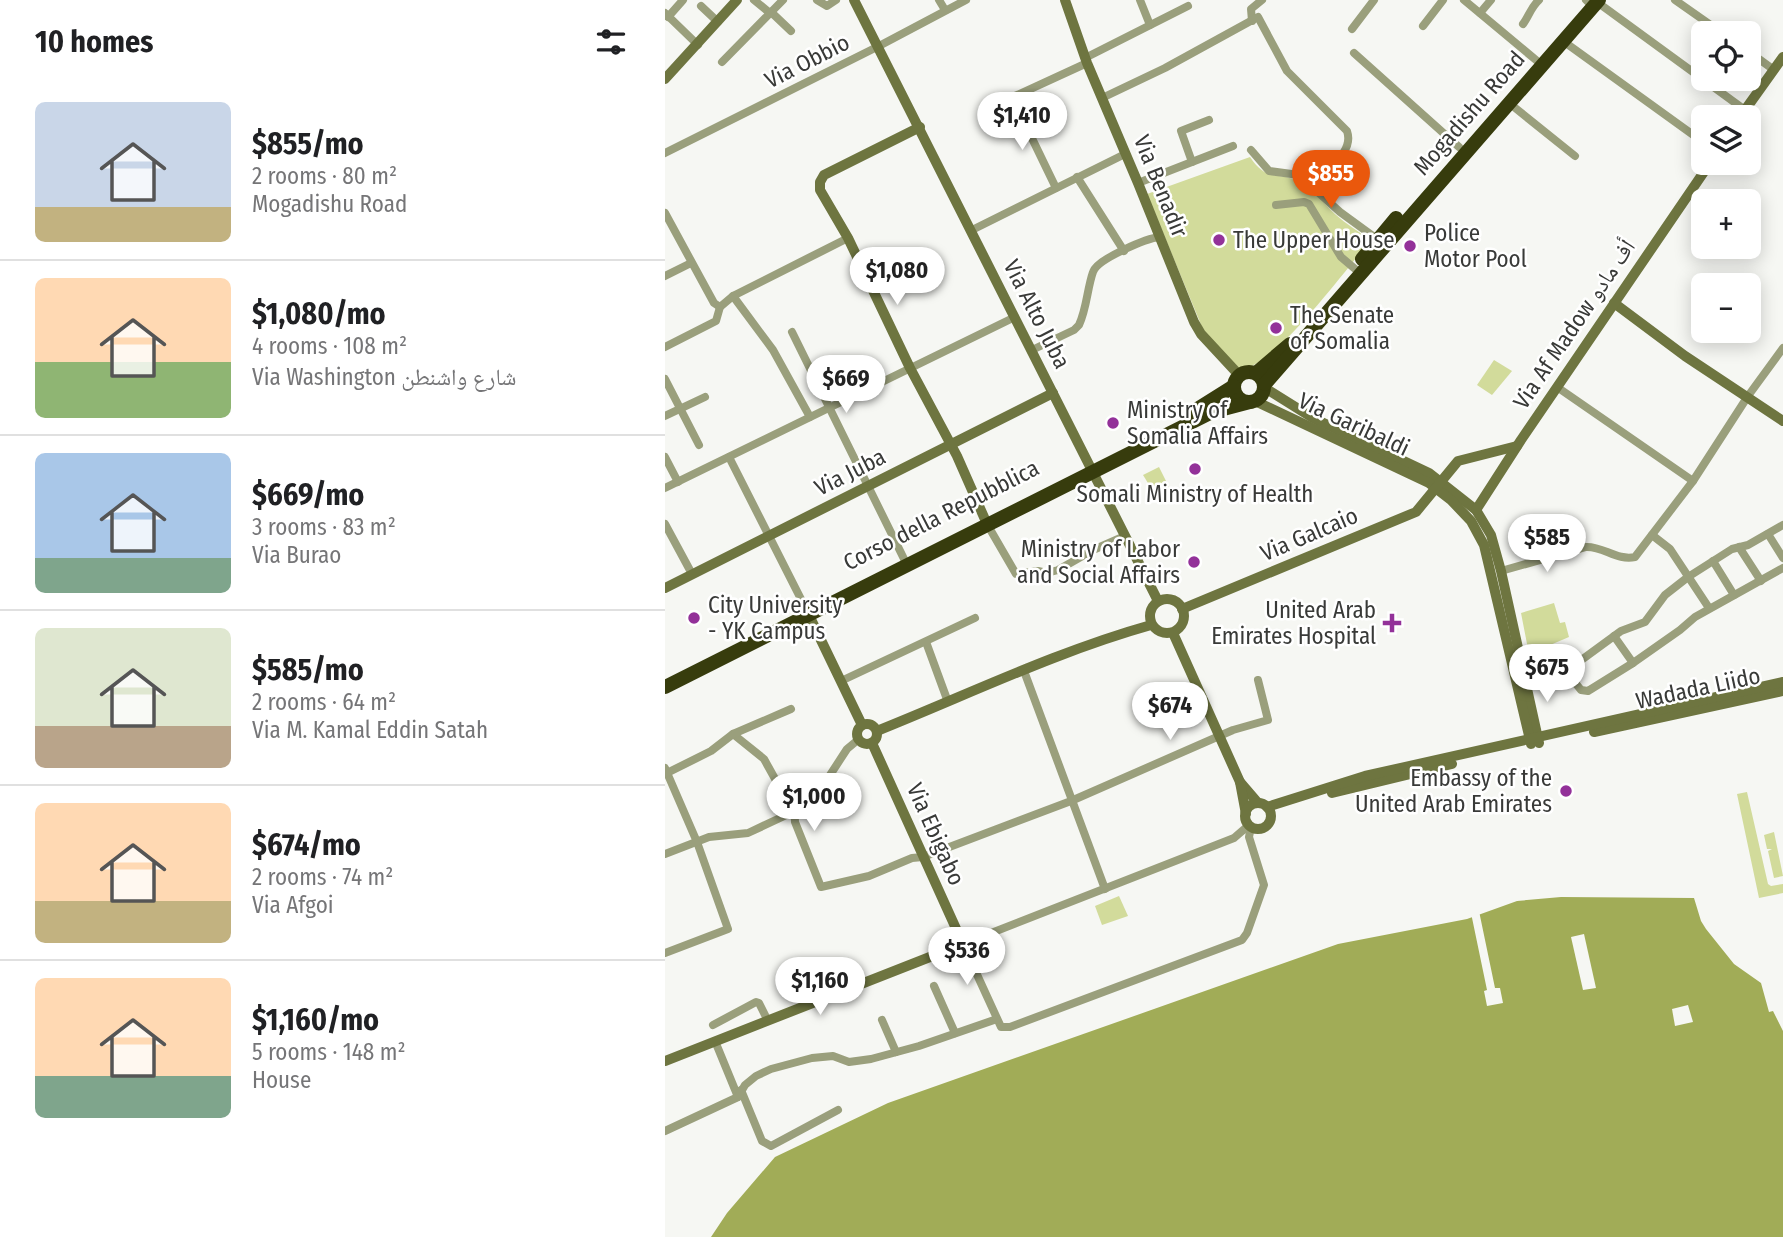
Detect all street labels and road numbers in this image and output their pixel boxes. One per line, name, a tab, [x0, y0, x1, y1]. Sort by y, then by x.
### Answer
street label: Via Obbio	[760, 28, 854, 94]
street label: Mogadishu Road	[1407, 45, 1531, 181]
street label: Via Benadir	[1128, 131, 1194, 241]
street label: Via Af Madow أف مادو	[1507, 234, 1641, 414]
street label: Via Alto Juba	[998, 255, 1076, 373]
street label: Via Garibaldi	[1294, 386, 1414, 462]
street label: Via Juba	[810, 442, 890, 502]
street label: Corso della Repubblica	[839, 454, 1043, 576]
street label: Via Galcaio	[1256, 501, 1362, 567]
street label: Wadada Liido	[1633, 661, 1763, 715]
street label: Via Ebigabo	[901, 779, 971, 889]

